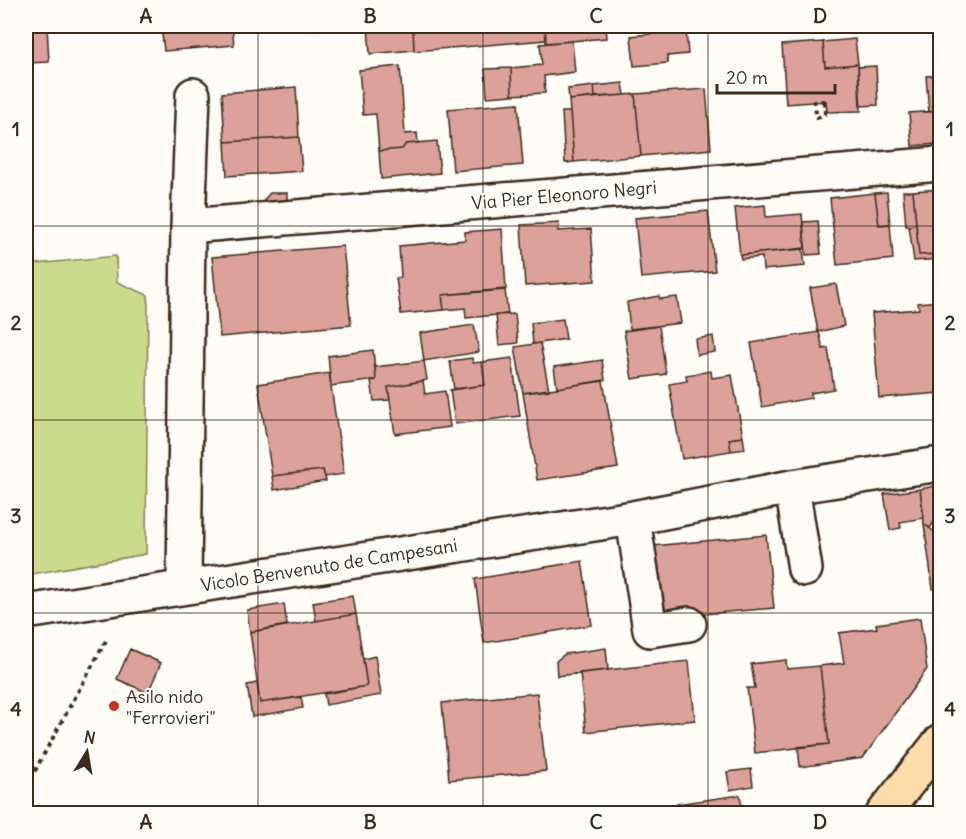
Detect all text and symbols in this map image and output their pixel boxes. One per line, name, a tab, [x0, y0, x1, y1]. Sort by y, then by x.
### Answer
text: A	[140, 3, 153, 28]
text: B	[363, 3, 377, 28]
text: C	[589, 3, 603, 28]
text: D	[813, 3, 827, 28]
scale bar	[717, 57, 836, 95]
text: 20 m	[726, 66, 768, 89]
text: 1	[12, 116, 20, 141]
text: 1	[946, 116, 954, 141]
street label: Via Pier Eleonoro Negri	[470, 175, 658, 215]
text: 2	[11, 310, 22, 335]
text: 2	[945, 310, 956, 335]
text: 3	[10, 503, 22, 528]
text: 3	[944, 503, 956, 528]
street label: Vicolo Benvenuto de Campesani	[199, 533, 459, 597]
place label: Asilo nido "Ferrovieri"	[126, 685, 216, 729]
text: 4	[10, 696, 22, 721]
text: 4	[944, 696, 956, 721]
marker: Asilo nido "Ferrovieri"	[107, 699, 121, 713]
north arrow	[57, 722, 117, 782]
text: N	[83, 726, 97, 748]
text: A	[140, 809, 153, 834]
text: B	[363, 809, 377, 834]
text: C	[589, 809, 603, 834]
text: D	[813, 809, 827, 834]

